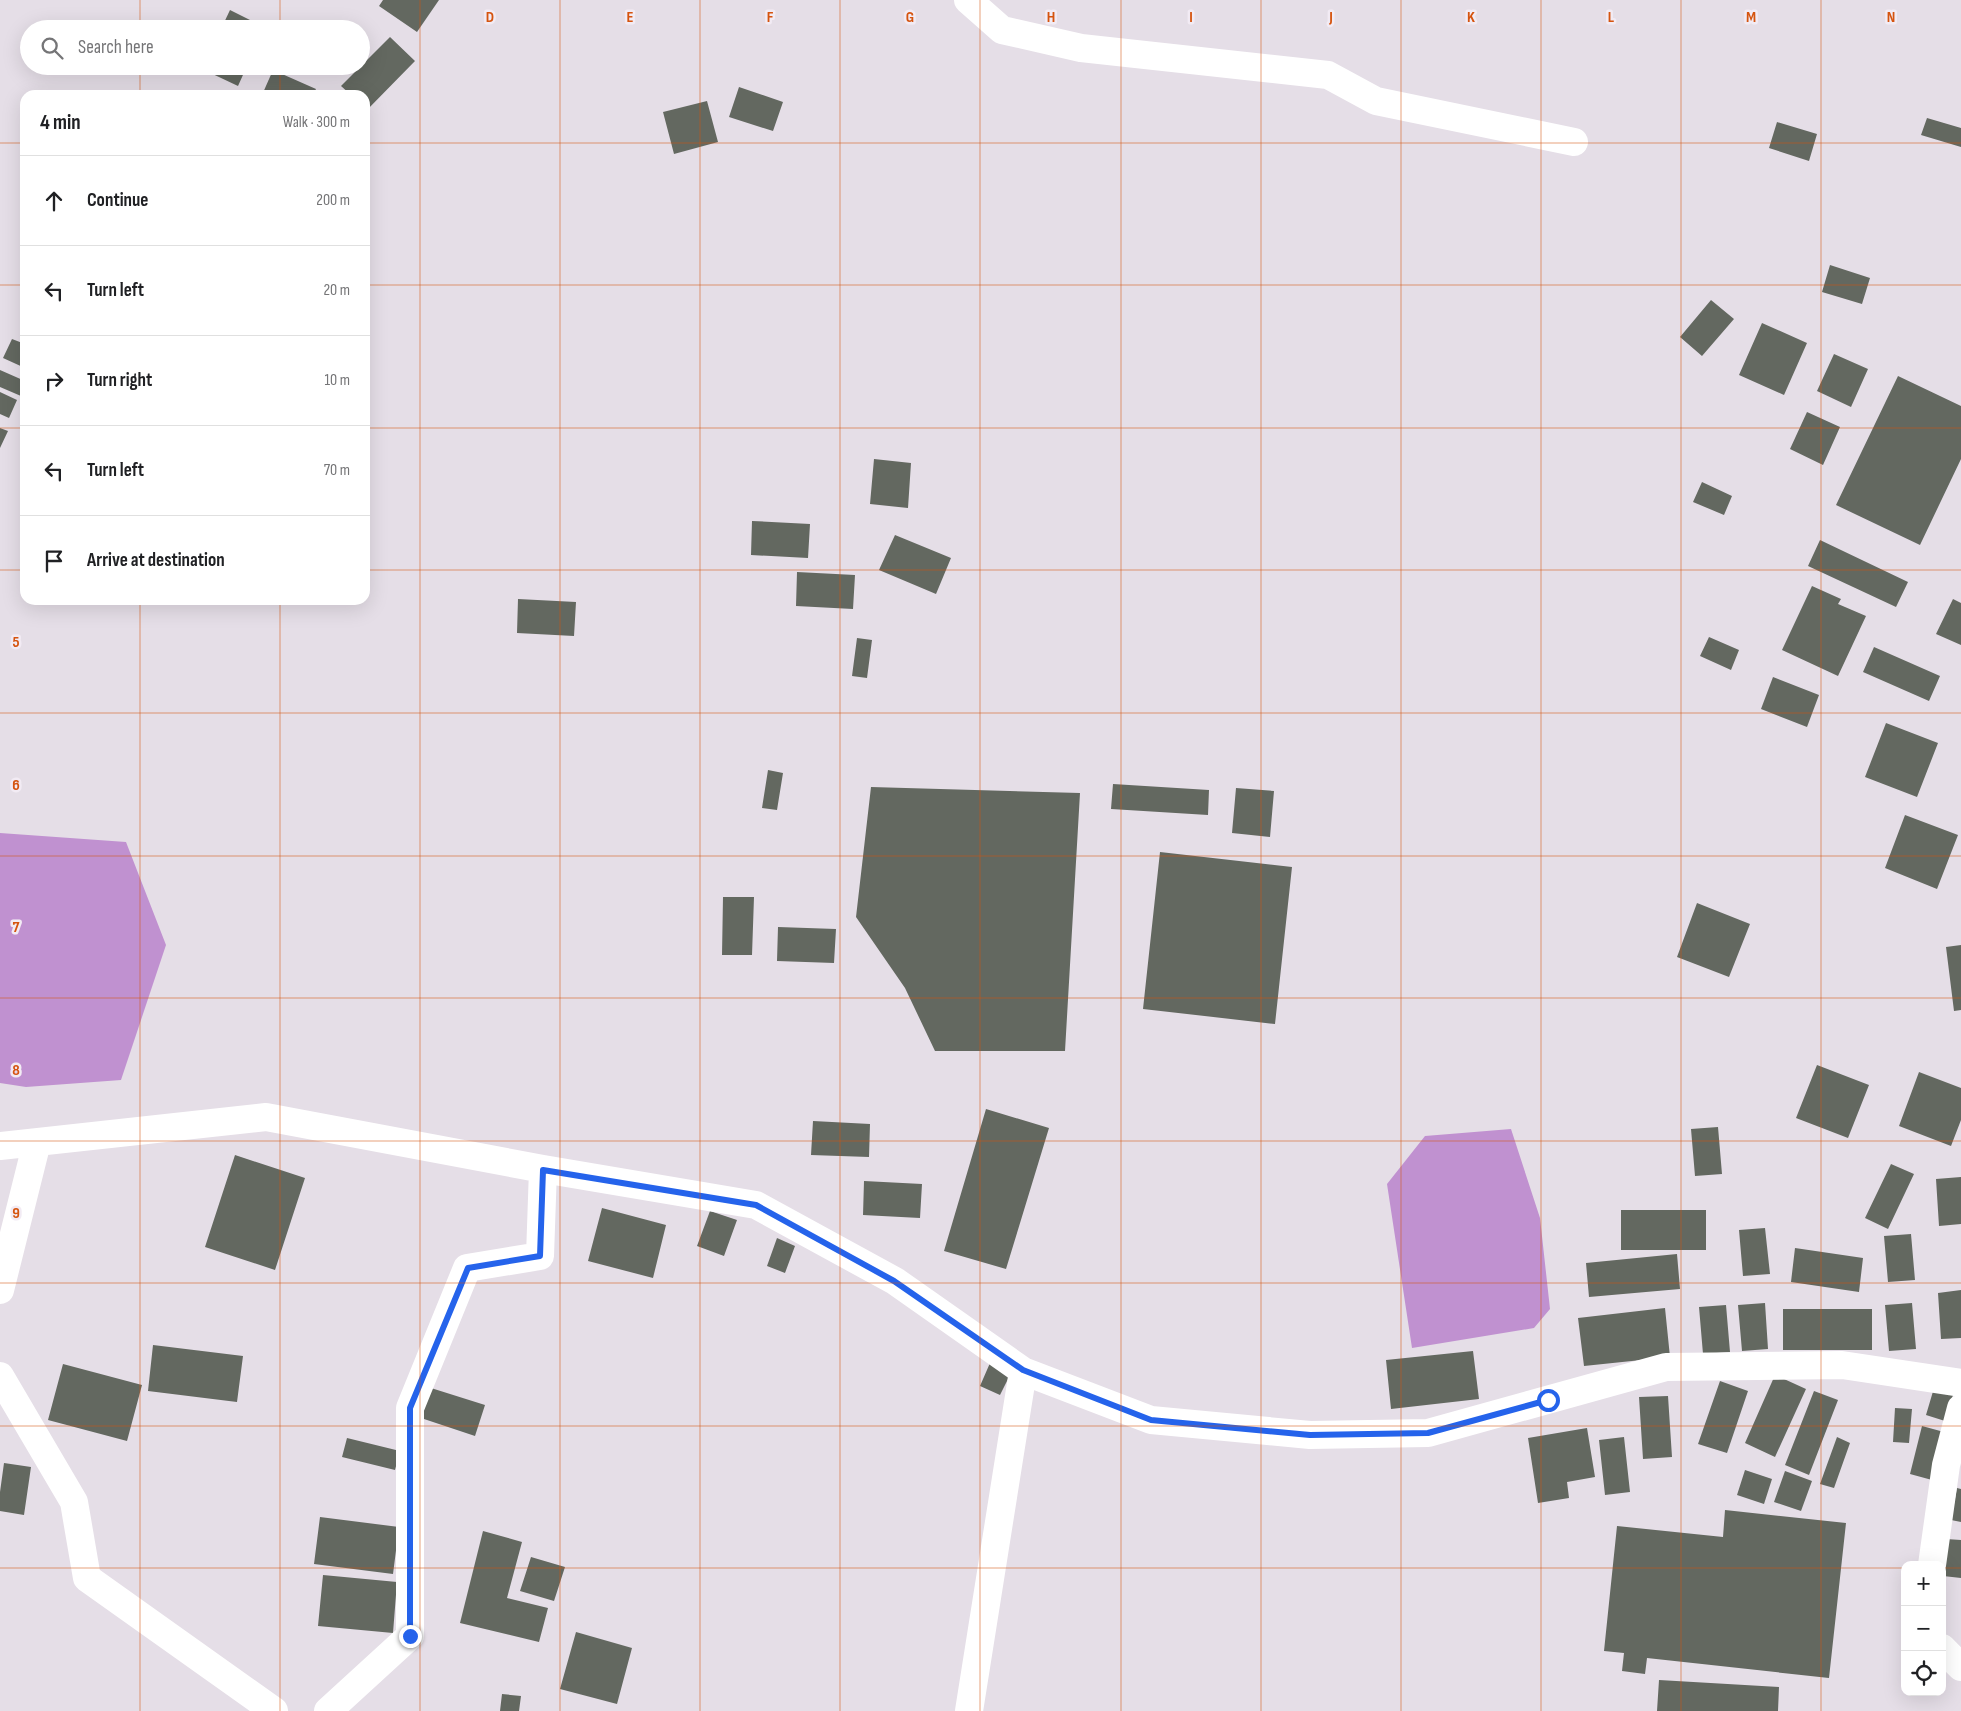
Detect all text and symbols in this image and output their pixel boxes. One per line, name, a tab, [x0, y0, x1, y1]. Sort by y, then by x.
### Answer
text: D	[486, 8, 494, 27]
text: E	[627, 8, 634, 27]
text: F	[767, 8, 774, 27]
text: G	[906, 8, 914, 27]
text: H	[1047, 8, 1055, 27]
text: I	[1189, 8, 1193, 27]
text: J	[1328, 8, 1333, 27]
text: K	[1467, 8, 1475, 27]
text: L	[1608, 8, 1615, 27]
text: M	[1746, 8, 1756, 27]
text: N	[1887, 8, 1895, 27]
search box	[20, 20, 370, 75]
icon: search	[38, 34, 66, 62]
text: Search here	[78, 36, 154, 59]
text: 4 min	[40, 110, 81, 135]
text: Walk · 300 m	[283, 113, 350, 132]
icon: ahead	[40, 187, 68, 215]
text: Continue	[87, 189, 148, 212]
text: 200 m	[316, 191, 350, 210]
icon: left	[40, 277, 68, 305]
text: Turn left	[87, 279, 144, 302]
text: 20 m	[323, 281, 350, 300]
icon: right	[40, 367, 68, 395]
text: Turn right	[87, 369, 152, 392]
text: 10 m	[324, 371, 350, 390]
icon: left	[40, 457, 68, 485]
text: Turn left	[87, 459, 144, 482]
text: 70 m	[324, 461, 350, 480]
icon: arrive	[40, 547, 68, 575]
text: Arrive at destination	[87, 549, 225, 572]
text: 5	[12, 633, 20, 652]
text: 6	[12, 776, 20, 795]
text: 7	[13, 918, 20, 937]
text: 8	[12, 1061, 20, 1080]
text: 9	[12, 1204, 20, 1223]
route start	[1537, 1389, 1560, 1412]
map controls	[1901, 1561, 1946, 1696]
button: +	[1901, 1561, 1946, 1606]
button: −	[1901, 1606, 1946, 1651]
route end	[399, 1625, 422, 1648]
button: locate	[1901, 1651, 1946, 1696]

